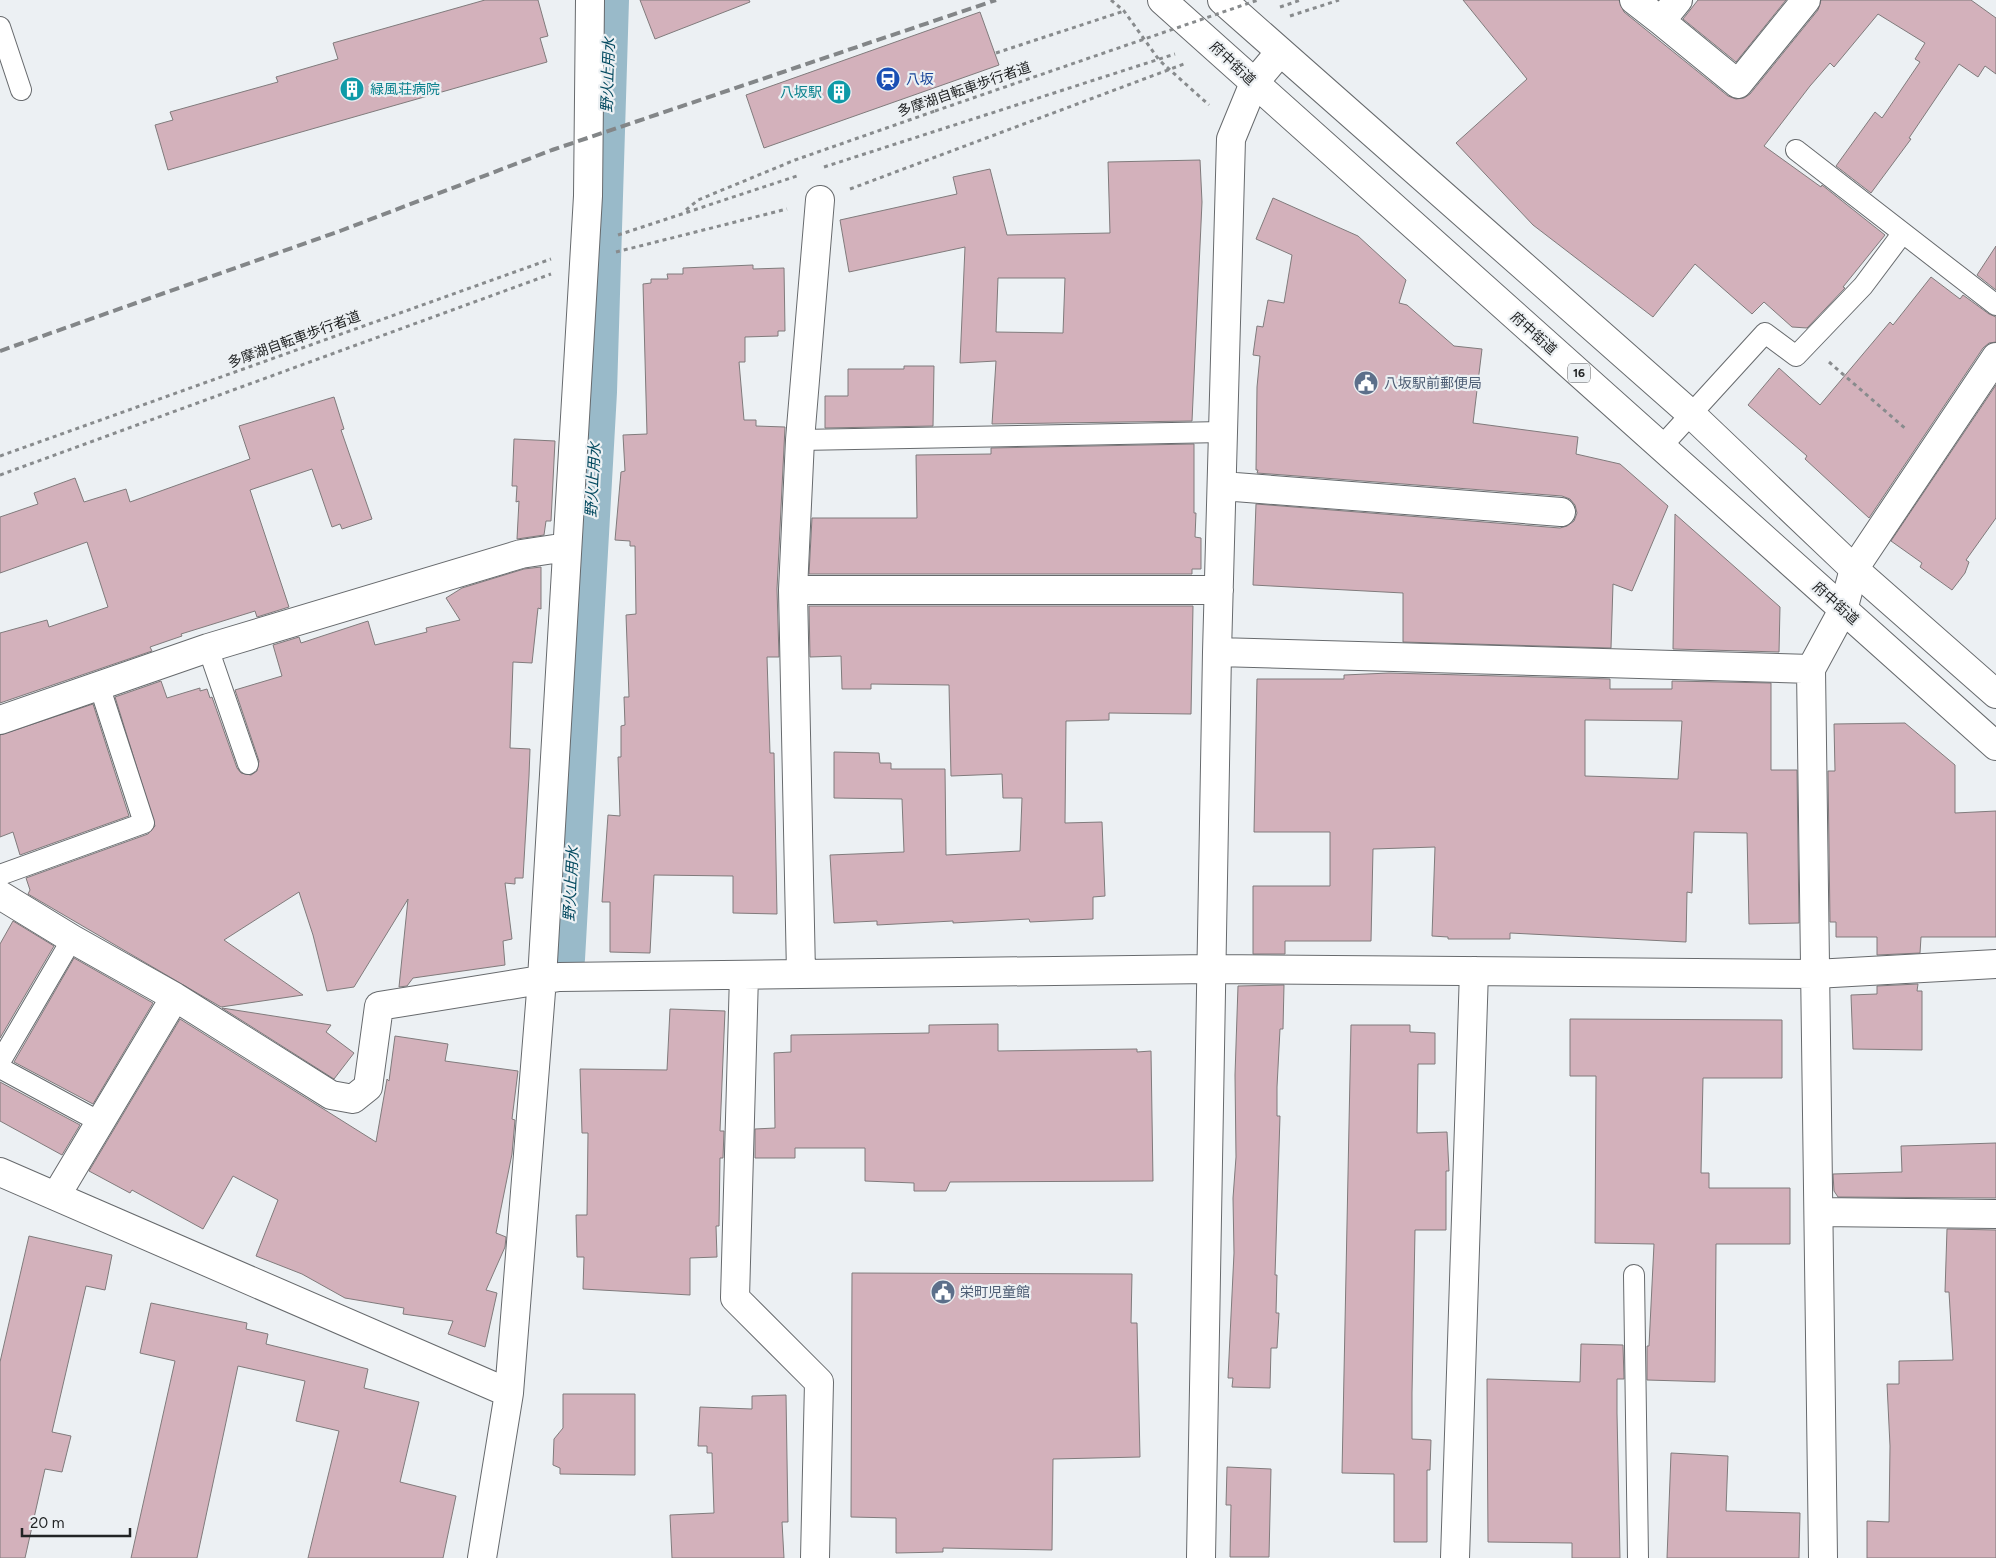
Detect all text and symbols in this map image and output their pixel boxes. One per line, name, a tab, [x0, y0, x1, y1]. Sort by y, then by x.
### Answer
water label: 野火止用水	[598, 35, 618, 113]
street label: 府中街道	[1206, 38, 1259, 89]
street label: 多摩湖自転車歩行者道	[895, 59, 1033, 120]
station icon: 八坂	[875, 66, 901, 92]
place label: 八坂	[906, 71, 934, 88]
building icon: 緑風荘病院	[339, 76, 365, 102]
building icon: 八坂駅	[826, 79, 852, 105]
place label: 緑風荘病院	[370, 81, 440, 98]
place label: 八坂駅	[780, 84, 822, 101]
street label: 多摩湖自転車歩行者道	[225, 308, 363, 371]
street label: 府中街道	[1507, 308, 1560, 358]
road number: 16	[1568, 363, 1590, 382]
public building icon: 八坂駅前郵便局	[1353, 370, 1379, 396]
place label: 八坂駅前郵便局	[1384, 375, 1482, 392]
water label: 野火止用水	[582, 440, 604, 518]
street label: 府中街道	[1809, 578, 1862, 628]
water label: 野火止用水	[560, 844, 582, 922]
public building icon: 栄町児童館	[930, 1279, 956, 1305]
place label: 栄町児童館	[960, 1284, 1030, 1301]
scale bar	[22, 1506, 130, 1538]
text: 20 m	[30, 1514, 64, 1532]

